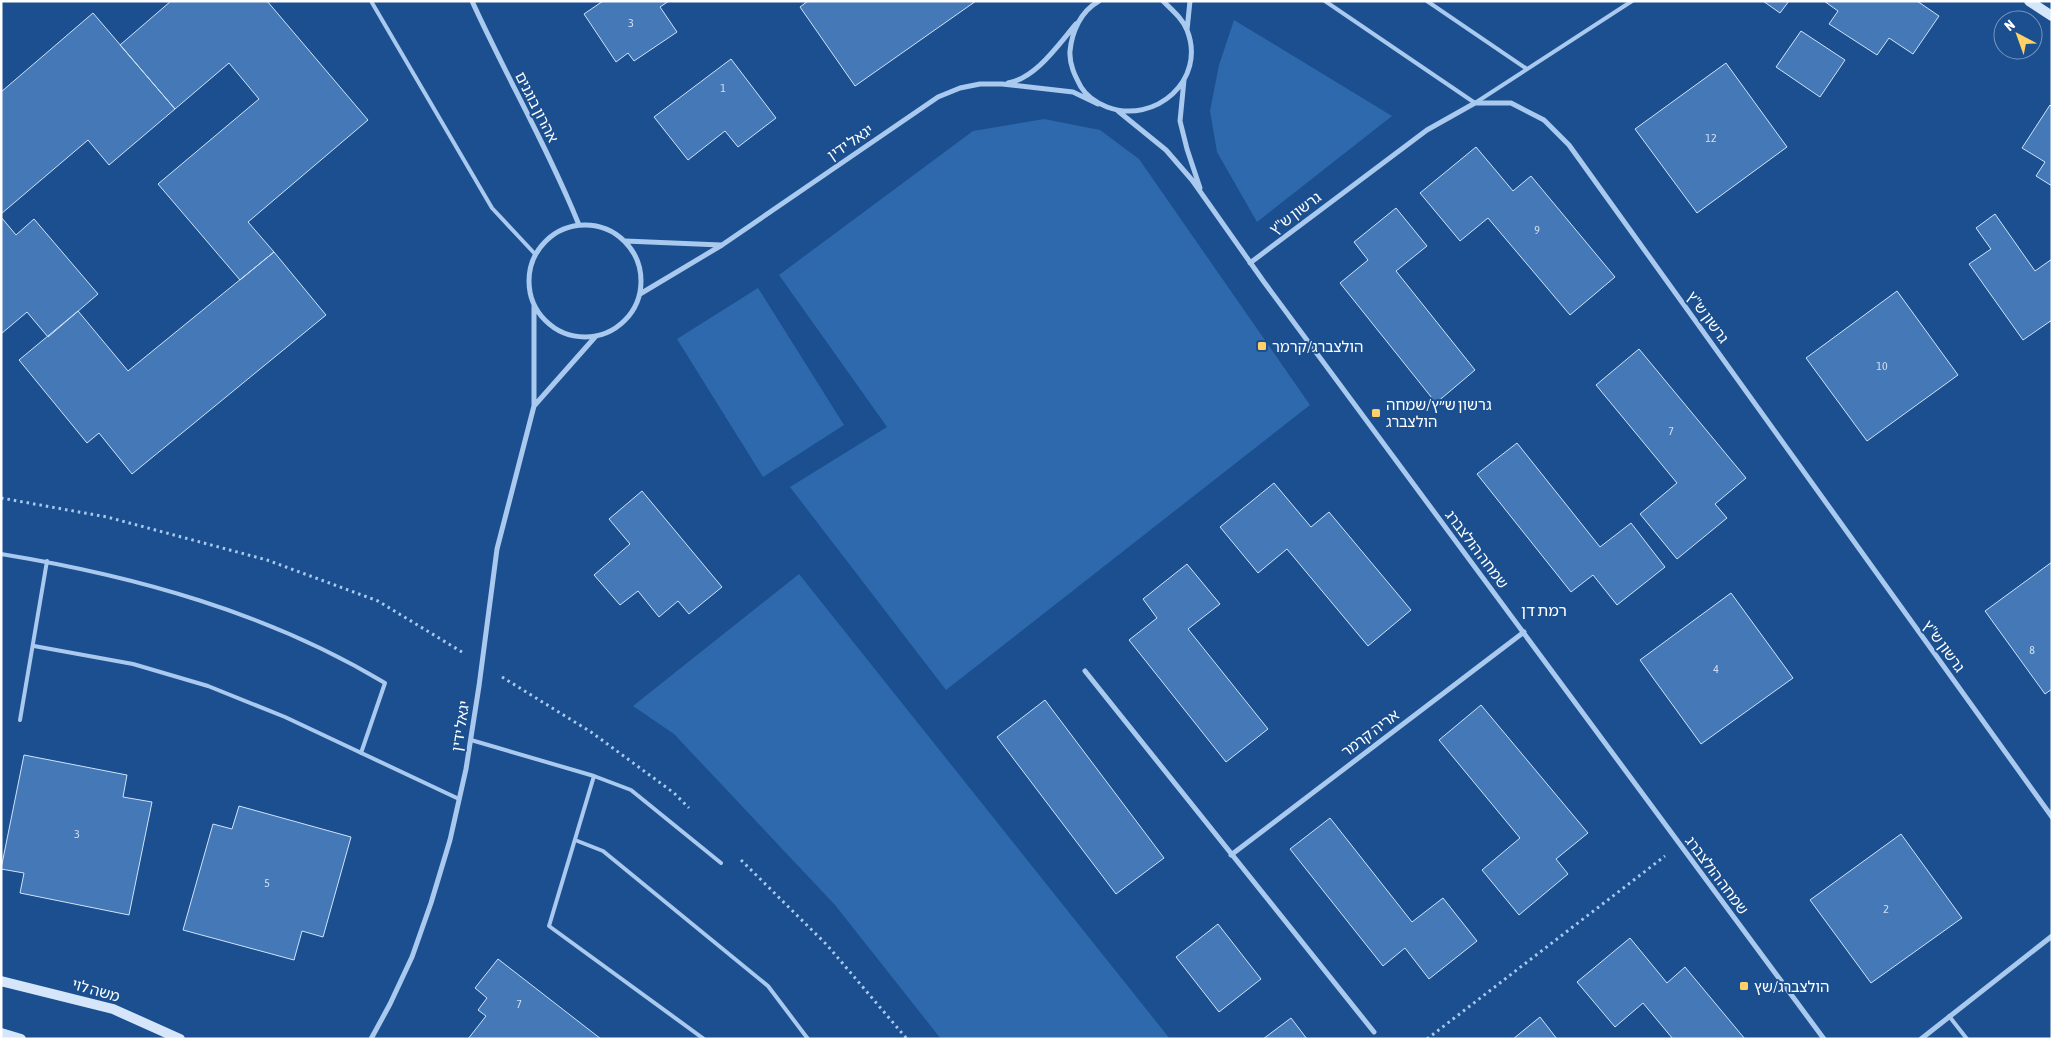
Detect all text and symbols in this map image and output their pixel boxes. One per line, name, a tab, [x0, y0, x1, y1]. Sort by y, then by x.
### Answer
north arrow	[1993, 10, 2043, 60]
house number: 3	[628, 16, 634, 30]
text: N	[2001, 16, 2018, 34]
street label: אהרון בוגנים	[512, 69, 562, 145]
house number: 1	[720, 81, 726, 95]
street label: יגאל ידין	[824, 121, 876, 163]
house number: 12	[1705, 131, 1717, 145]
street label: גרשון ש"ץ	[1266, 188, 1324, 238]
house number: 9	[1534, 223, 1540, 237]
street label: גרשון ש"ץ	[1684, 288, 1733, 346]
place label: הולצברג/קרמר	[1272, 338, 1363, 355]
marker: הולצברג/קרמר	[1256, 340, 1268, 352]
house number: 10	[1876, 359, 1888, 373]
place label: גרשון ש״ץ/שמחה הולצברג	[1386, 396, 1492, 430]
marker: גרשון ש״ץ/שמחה הולצברג	[1370, 407, 1382, 419]
house number: 7	[1668, 424, 1674, 438]
street label: שמחה הולצברג	[1442, 506, 1512, 592]
district label: רמת דן	[1521, 601, 1567, 619]
street label: גרשון ש"ץ	[1920, 617, 1969, 675]
house number: 8	[2029, 643, 2035, 657]
house number: 4	[1713, 662, 1719, 676]
street label: יגאל ידין	[448, 699, 472, 753]
street label: אריה קרמר	[1338, 706, 1402, 760]
house number: 3	[74, 827, 80, 841]
street label: שמחה הולצברג	[1682, 832, 1752, 918]
house number: 5	[264, 876, 270, 890]
house number: 2	[1883, 902, 1889, 916]
street label: משה לוי	[70, 975, 122, 1005]
place label: הולצברג/שץ	[1754, 978, 1829, 995]
marker: הולצברג/שץ	[1738, 980, 1750, 992]
house number: 7	[516, 997, 522, 1011]

